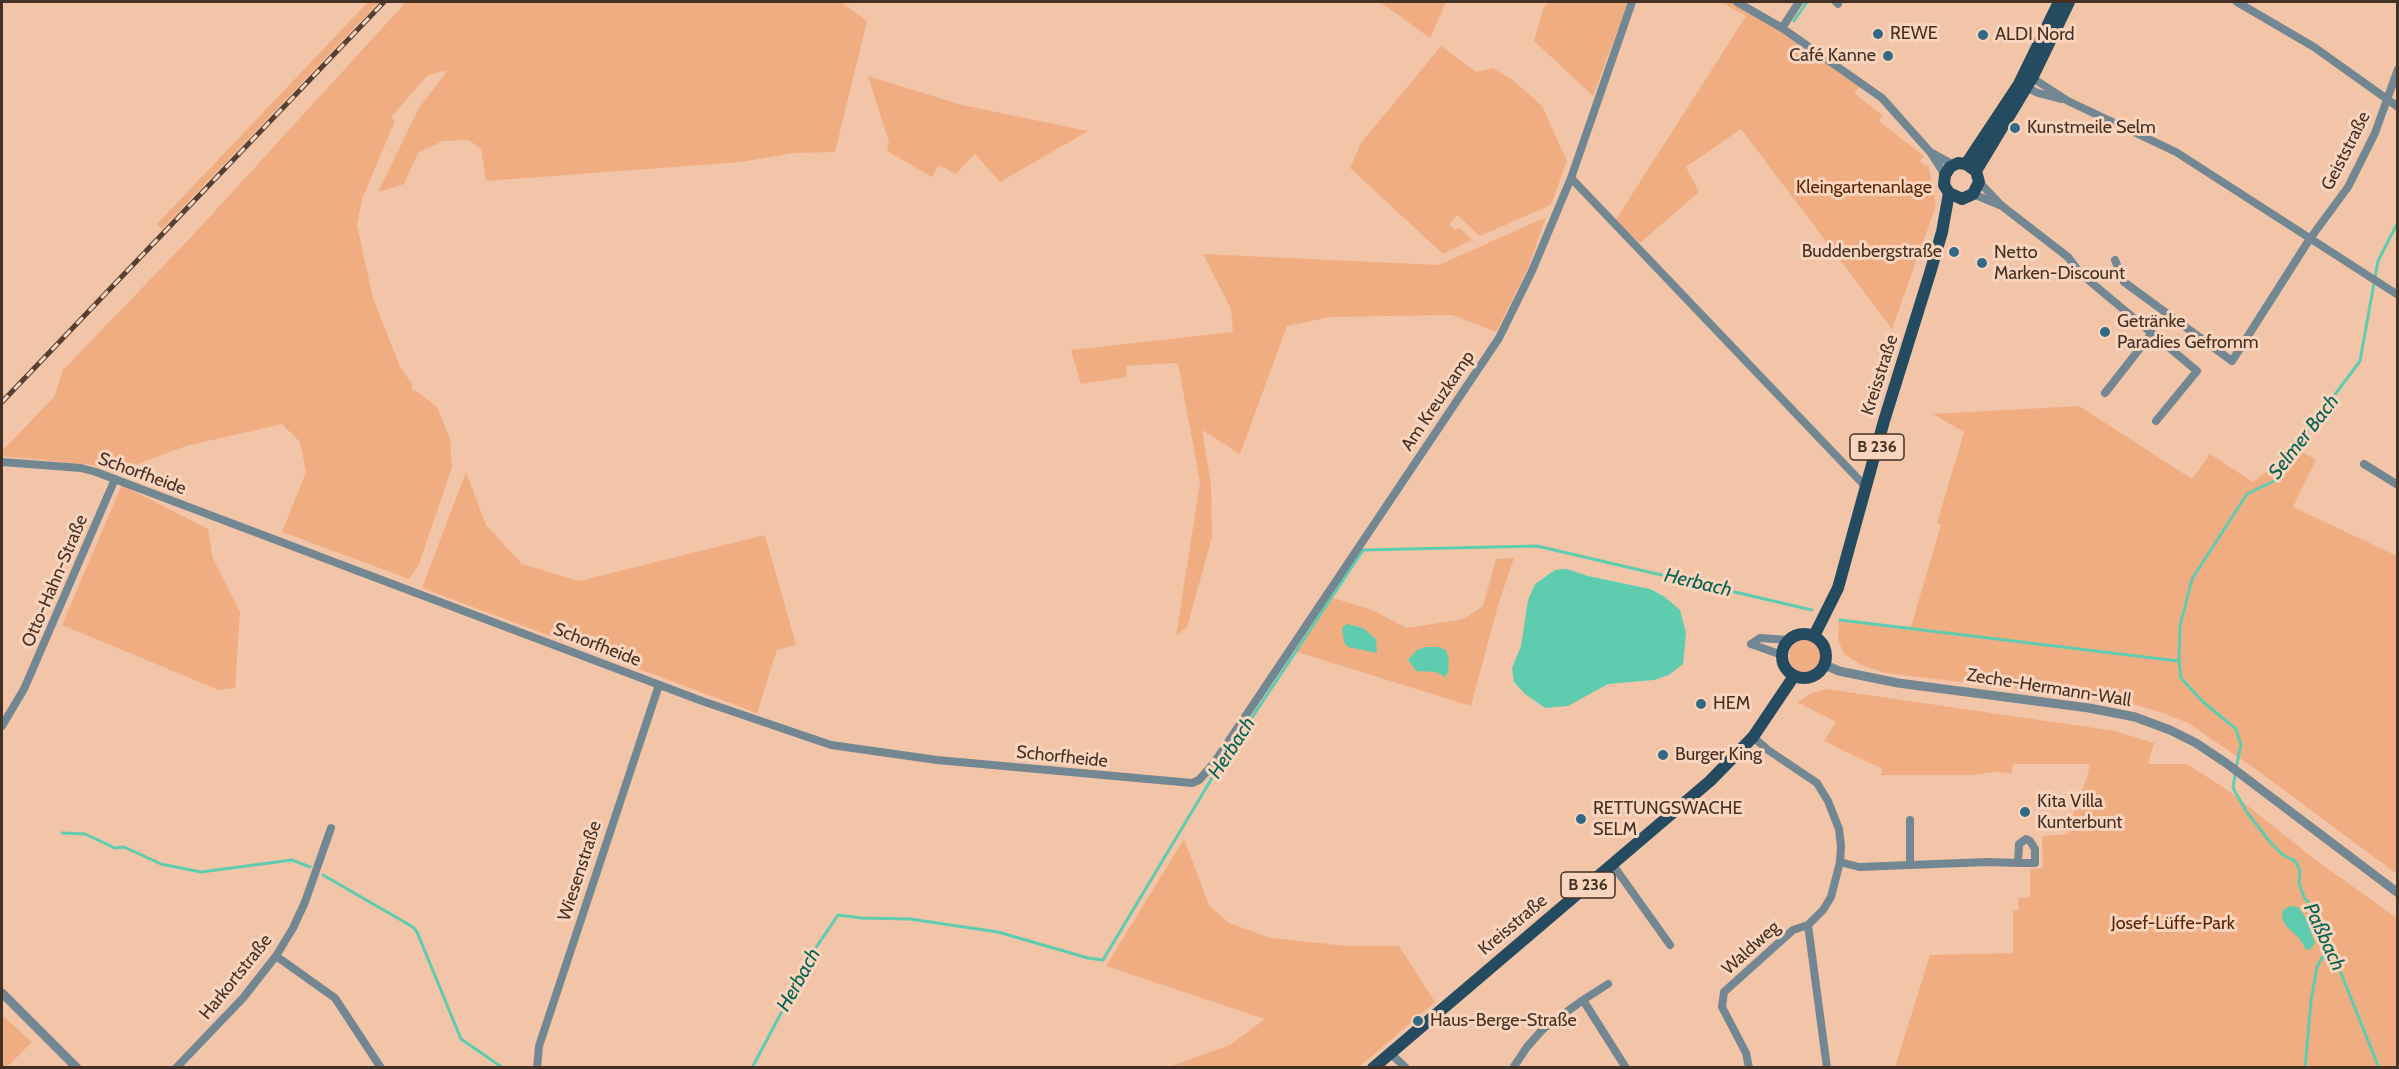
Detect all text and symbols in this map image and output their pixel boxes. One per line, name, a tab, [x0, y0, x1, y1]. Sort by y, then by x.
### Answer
place label: REWE	[1890, 23, 1938, 45]
place label: ALDI Nord	[1995, 24, 2075, 46]
marker: REWE	[1871, 27, 1885, 41]
marker: ALDI Nord	[1976, 28, 1990, 42]
place label: Café Kanne	[1789, 45, 1876, 67]
marker: Café Kanne	[1881, 49, 1895, 63]
street label: Geiststraße	[2317, 108, 2375, 194]
place label: Kunstmeile Selm	[2027, 117, 2156, 139]
marker: Kunstmeile Selm	[2008, 121, 2022, 135]
park label: Kleingartenanlage	[1796, 177, 1932, 199]
place label: Buddenbergstraße	[1802, 241, 1942, 263]
place label: Netto Marken-Discount	[1994, 242, 2125, 284]
marker: Buddenbergstraße	[1947, 245, 1961, 259]
marker: Netto Marken-Discount	[1975, 256, 1989, 270]
place label: Getränke Paradies Gefromm	[2117, 311, 2259, 354]
marker: Getränke Paradies Gefromm	[2098, 325, 2112, 339]
street label: Kreisstraße	[1857, 332, 1903, 418]
street label: Am Kreuzkamp	[1397, 347, 1479, 455]
water label: Selmer Bach	[2264, 390, 2344, 484]
road number: B 236	[1850, 434, 1904, 460]
street label: Schorfheide	[95, 448, 189, 500]
street label: Otto-Hahn-Straße	[17, 511, 93, 651]
water label: Herbach	[1662, 564, 1734, 602]
street label: Schorfheide	[550, 618, 644, 672]
street label: Zeche-Hermann-Wall	[1965, 664, 2133, 712]
place label: HEM	[1713, 693, 1750, 715]
marker: HEM	[1694, 697, 1708, 711]
water label: Herbach	[1203, 713, 1261, 783]
street label: Schorfheide	[1015, 741, 1109, 773]
place label: Burger King	[1675, 744, 1762, 766]
marker: Burger King	[1656, 748, 1670, 762]
place label: Kita Villa Kunterbunt	[2037, 791, 2122, 834]
place label: RETTUNGSWACHE SELM	[1593, 798, 1742, 840]
marker: Kita Villa Kunterbunt	[2018, 805, 2032, 819]
marker: RETTUNGSWACHE SELM	[1574, 812, 1588, 826]
street label: Wiesenstraße	[554, 818, 606, 924]
road number: B 236	[1561, 872, 1615, 898]
street label: Kreisstraße	[1474, 890, 1552, 960]
water label: Paßbach	[2298, 899, 2350, 975]
park label: Josef-Lüffe-Park	[2111, 913, 2235, 935]
street label: Waldweg	[1718, 916, 1784, 980]
street label: Harkortstraße	[195, 930, 277, 1024]
water label: Herbach	[772, 944, 826, 1016]
place label: Haus-Berge-Straße	[1430, 1010, 1577, 1032]
marker: Haus-Berge-Straße	[1411, 1014, 1425, 1028]

